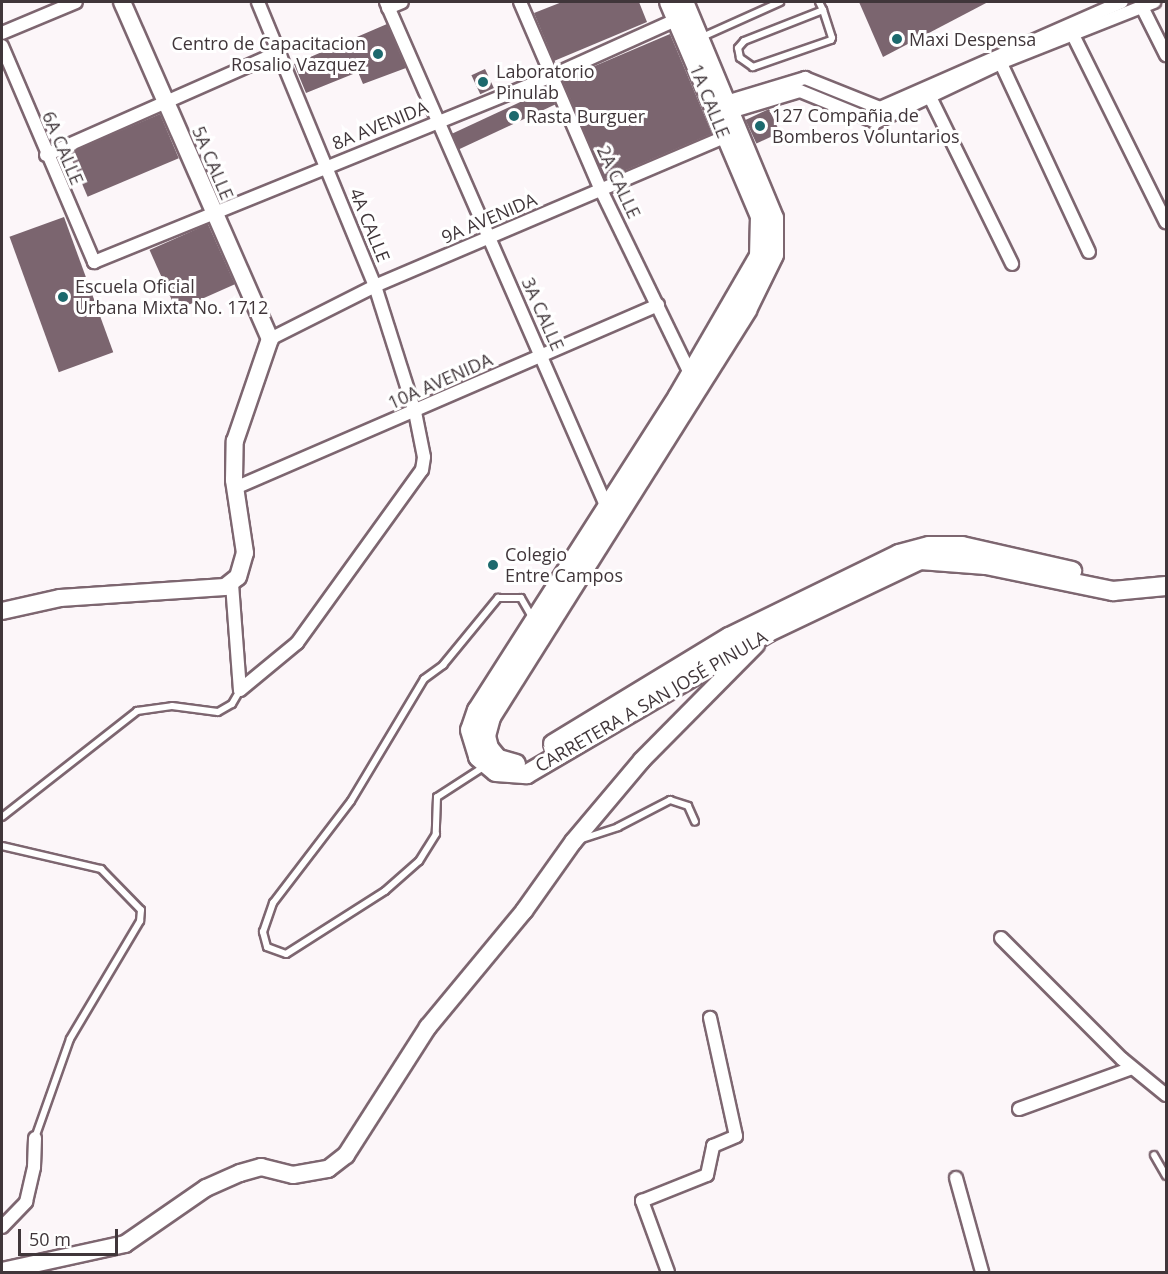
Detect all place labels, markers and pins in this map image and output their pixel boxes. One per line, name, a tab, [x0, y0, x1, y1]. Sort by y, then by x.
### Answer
place label: Maxi Despensa	[909, 28, 1036, 50]
marker: Maxi Despensa	[890, 32, 904, 46]
place label: Centro de Capacitacion Rosalio Vazquez	[171, 33, 366, 76]
marker: Centro de Capacitacion Rosalio Vazquez	[371, 47, 385, 61]
place label: Laboratorio Pinulab	[496, 61, 595, 104]
marker: Laboratorio Pinulab	[474, 73, 492, 91]
place label: Rasta Burguer	[526, 105, 645, 127]
place label: 127 Compañia de Bomberos Voluntarios	[772, 105, 960, 148]
marker: Rasta Burguer	[507, 109, 521, 123]
marker: 127 Compañia de Bomberos Voluntarios	[753, 119, 767, 133]
place label: Escuela Oficial Urbana Mixta No. 1712	[75, 276, 268, 318]
marker: Escuela Oficial Urbana Mixta No. 1712	[56, 290, 70, 304]
place label: Colegio Entre Campos	[505, 544, 623, 586]
marker: Colegio Entre Campos	[486, 558, 500, 572]

